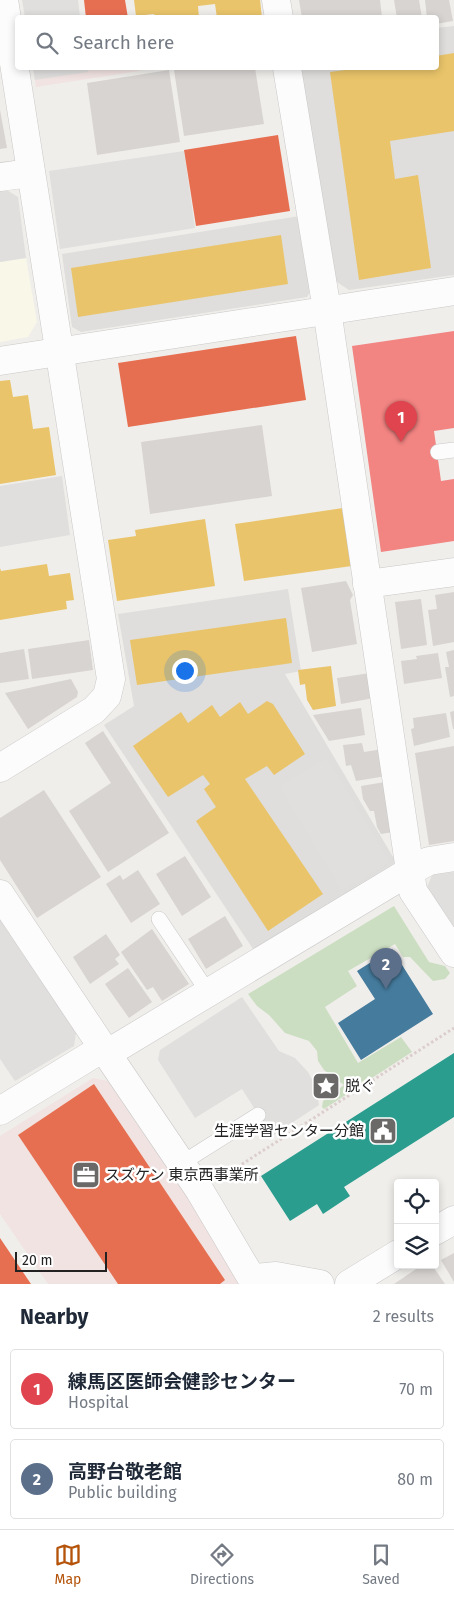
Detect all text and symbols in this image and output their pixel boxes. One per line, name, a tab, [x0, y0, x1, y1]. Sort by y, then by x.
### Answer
search box	[15, 15, 439, 70]
icon: search	[33, 29, 61, 57]
text: Search here	[73, 31, 174, 54]
pin: 1	[385, 401, 417, 442]
your location	[172, 658, 198, 684]
pin: 2	[370, 948, 402, 989]
place icon: 脱ぐ	[311, 1071, 341, 1101]
place label: 脱ぐ	[345, 1077, 375, 1095]
public building icon: 生涯学習センター分館	[368, 1116, 398, 1146]
place label: 生涯学習センター分館	[214, 1122, 364, 1140]
office icon: スズケン 東京西事業所	[71, 1160, 101, 1190]
place label: スズケン 東京西事業所	[105, 1166, 259, 1184]
map controls	[394, 1179, 439, 1269]
button: locate	[394, 1179, 439, 1224]
button: layers	[394, 1224, 439, 1269]
scale bar	[15, 1249, 108, 1272]
text: 20 m	[22, 1252, 52, 1269]
text: Nearby	[20, 1304, 88, 1330]
text: 2 results	[373, 1307, 434, 1326]
text: 練馬区医師会健診センター	[68, 1370, 296, 1393]
text: 1	[33, 1380, 41, 1399]
text: 70 m	[399, 1380, 433, 1399]
text: Hospital	[68, 1393, 129, 1412]
text: 高野台敬老館	[68, 1460, 182, 1483]
text: 2	[33, 1470, 41, 1489]
text: 80 m	[397, 1470, 433, 1489]
text: Public building	[68, 1483, 176, 1502]
tab: Map	[54, 1541, 82, 1588]
tab: Directions	[190, 1541, 254, 1588]
tab: Saved	[362, 1541, 400, 1588]

